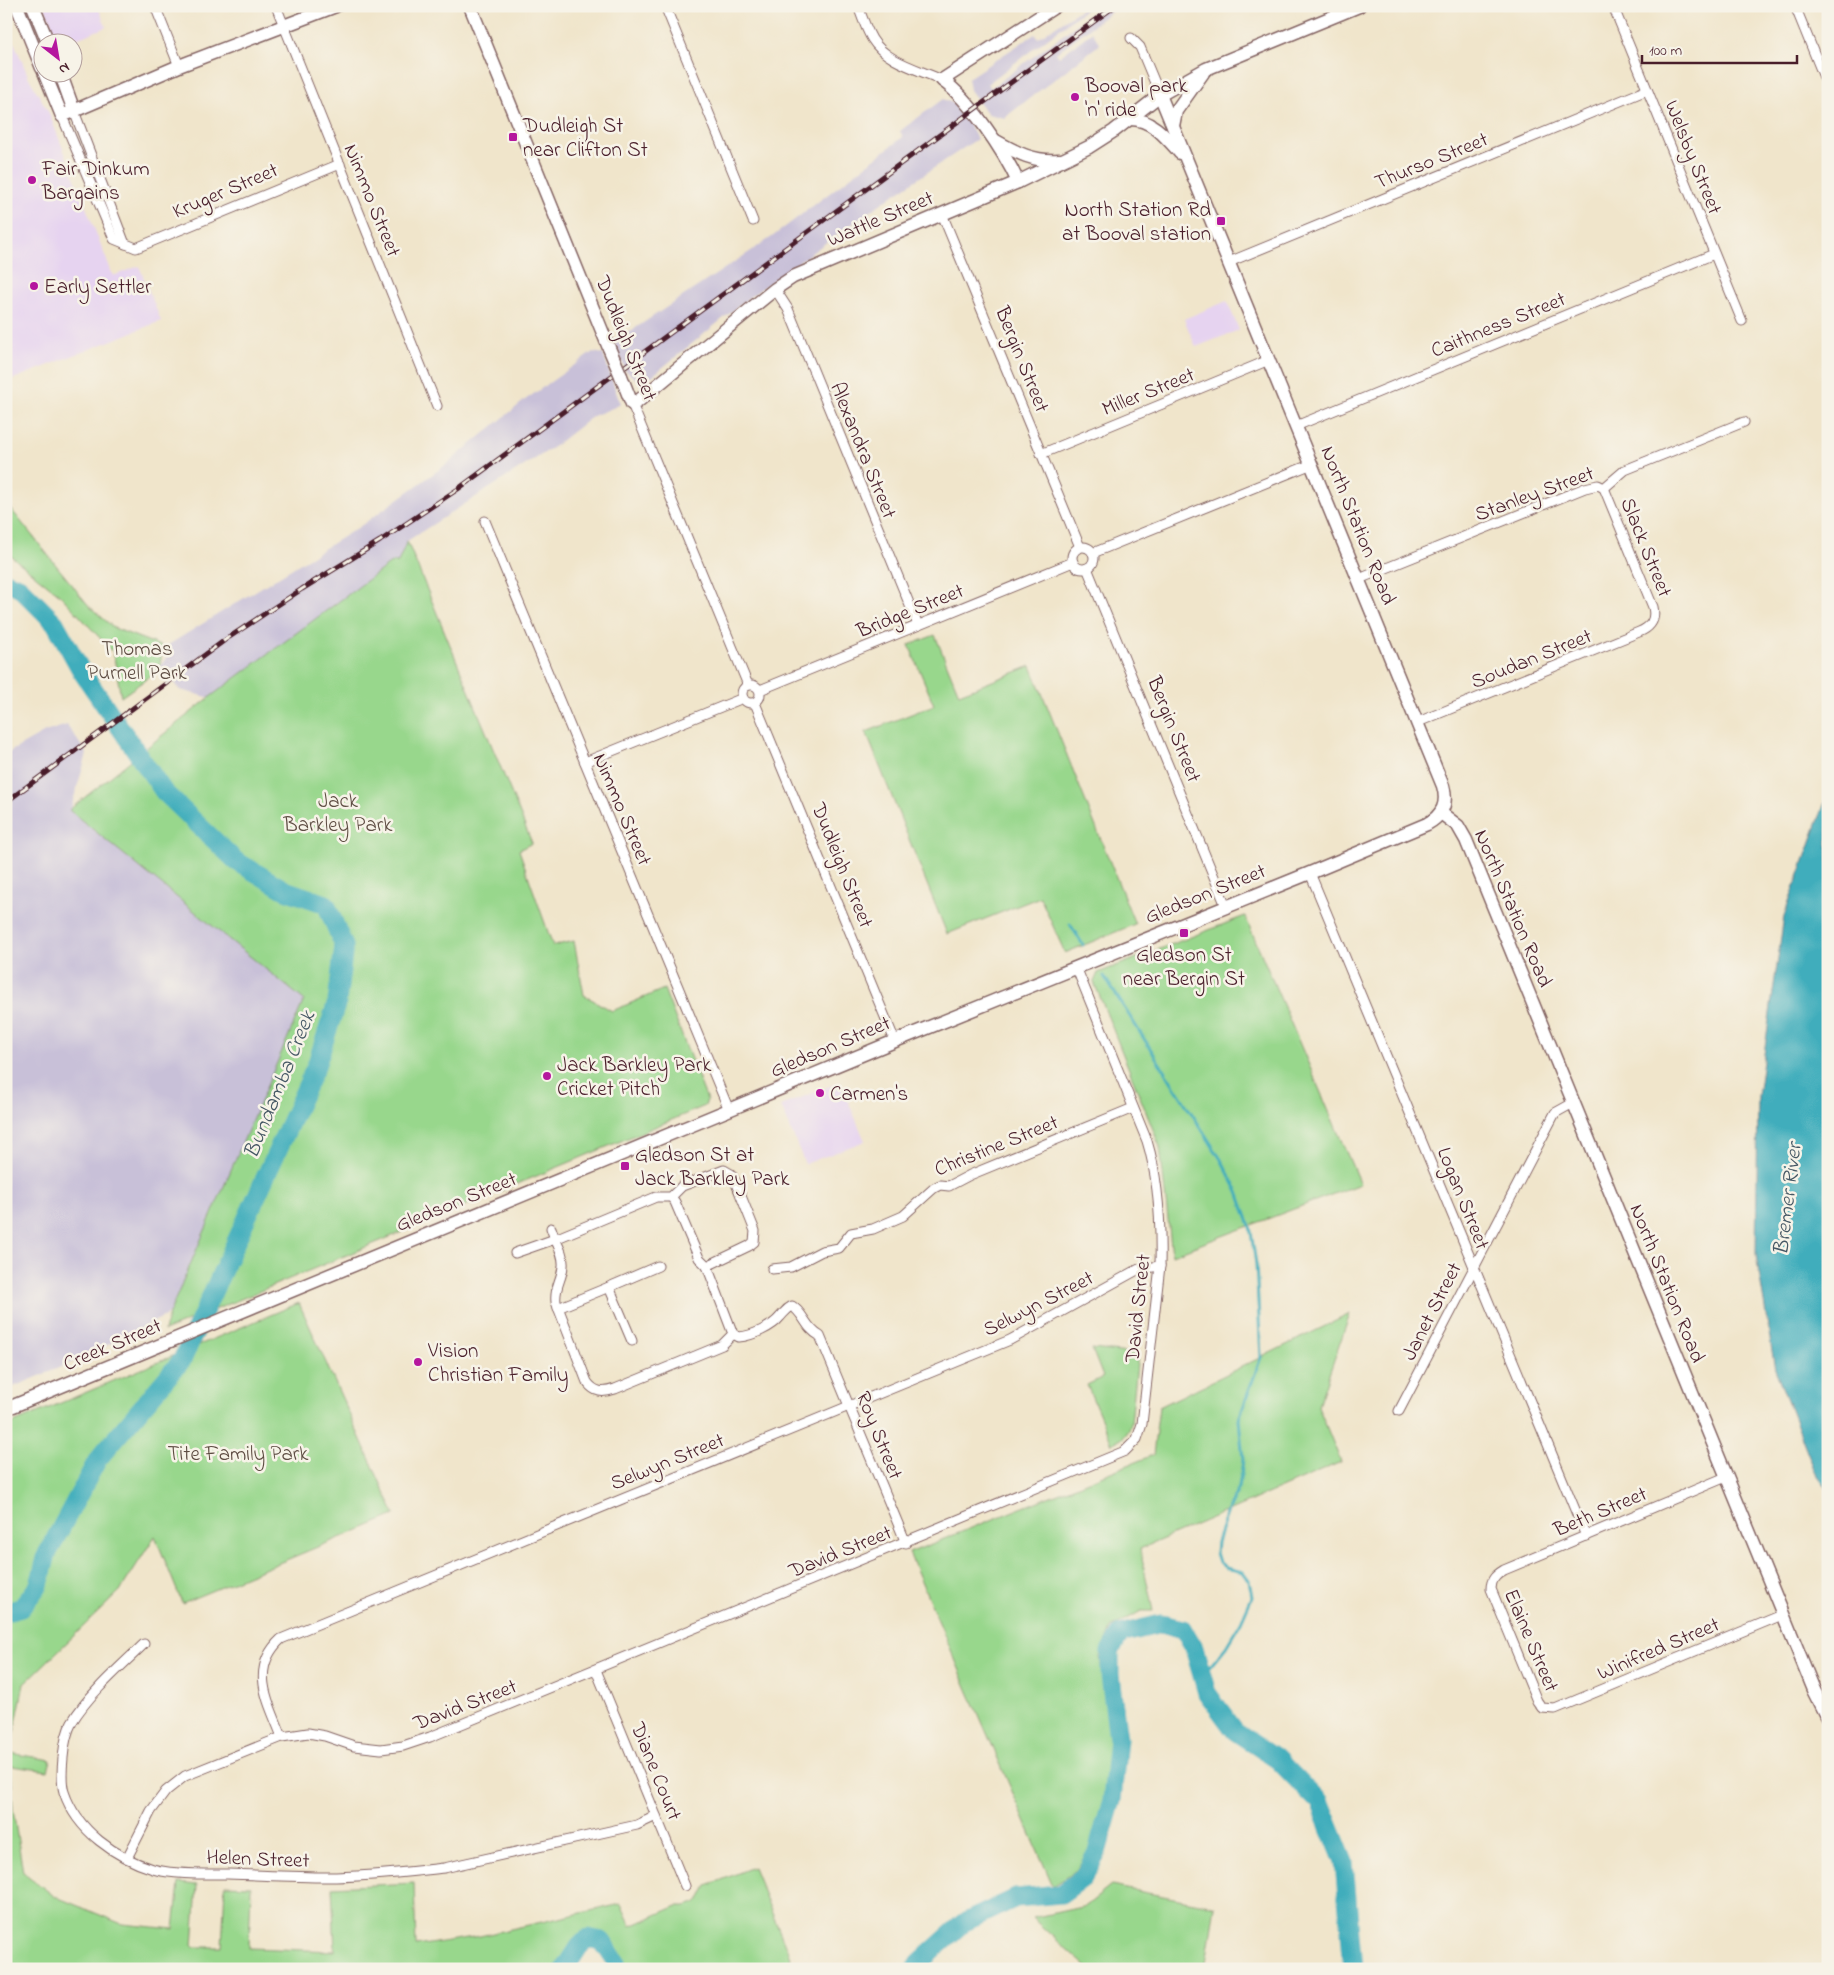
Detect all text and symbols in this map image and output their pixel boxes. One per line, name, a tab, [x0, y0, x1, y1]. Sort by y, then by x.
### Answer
north arrow	[32, 32, 82, 82]
scale bar	[1642, 32, 1796, 64]
text: 100 m	[1649, 40, 1682, 62]
text: N	[54, 56, 73, 79]
place label: Booval park 'n' ride	[1084, 72, 1188, 126]
marker: Booval park 'n' ride	[1069, 91, 1081, 103]
street label: Welsby Street	[1654, 96, 1729, 220]
place label: Dudleigh St near Clifton St	[522, 112, 648, 166]
street label: Thurso Street	[1370, 125, 1493, 198]
marker: Dudleigh St near Clifton St	[507, 131, 519, 143]
street label: Nimmo Street	[335, 140, 407, 262]
place label: Fair Dinkum Bargains	[41, 155, 149, 211]
street label: Kruger Street	[168, 156, 284, 229]
marker: Fair Dinkum Bargains	[26, 174, 38, 186]
street label: Wattle Street	[823, 184, 939, 256]
place label: North Station Rd at Booval station	[1062, 196, 1211, 250]
marker: North Station Rd at Booval station	[1215, 215, 1227, 227]
street label: Dudleigh Street	[584, 271, 664, 407]
place label: Early Settler	[44, 273, 152, 305]
marker: Early Settler	[28, 280, 40, 292]
street label: Caithness Street	[1427, 285, 1571, 367]
street label: Bergin Street	[984, 301, 1056, 418]
street label: Miller Street	[1098, 361, 1200, 425]
street label: Alexandra Street	[821, 378, 903, 523]
street label: North Station Road	[1312, 442, 1403, 610]
street label: Stanley Street	[1471, 459, 1599, 532]
street label: Slack Street	[1612, 493, 1679, 602]
street label: Bridge Street	[852, 577, 970, 649]
street label: Soudan Street	[1467, 622, 1597, 698]
park label: Thomas Purnell Park	[87, 635, 187, 689]
street label: Bergin Street	[1136, 671, 1208, 788]
street label: Nimmo Street	[584, 749, 658, 871]
park label: Jack Barkley Park	[283, 787, 393, 843]
street label: Dudleigh Street	[800, 798, 880, 934]
street label: North Station Road	[1465, 825, 1559, 993]
street label: Gledson Street	[1141, 857, 1271, 933]
marker: Gledson St near Bergin St	[1178, 927, 1190, 939]
place label: Gledson St near Bergin St	[1123, 941, 1245, 997]
water label: Bundamba Creek	[237, 1005, 325, 1164]
street label: Gledson Street	[766, 1009, 896, 1087]
place label: Jack Barkley Park Cricket Pitch	[557, 1051, 712, 1105]
marker: Jack Barkley Park Cricket Pitch	[541, 1070, 553, 1082]
place label: Carmen's	[830, 1080, 908, 1110]
marker: Carmen's	[814, 1087, 826, 1099]
street label: Christine Street	[930, 1108, 1063, 1185]
water label: Bremer River	[1766, 1138, 1812, 1257]
place label: Gledson St at Jack Barkley Park	[635, 1141, 790, 1197]
street label: Logan Street	[1426, 1143, 1496, 1255]
marker: Gledson St at Jack Barkley Park	[619, 1160, 631, 1172]
street label: Gledson Street	[392, 1165, 522, 1241]
street label: North Station Road	[1621, 1200, 1712, 1368]
street label: David Street	[1118, 1253, 1160, 1365]
street label: Janet Street	[1395, 1258, 1470, 1366]
street label: Selwyn Street	[978, 1264, 1100, 1347]
street label: Creek Street	[59, 1312, 167, 1380]
place label: Vision Christian Family	[427, 1337, 569, 1393]
marker: Vision Christian Family	[412, 1356, 424, 1368]
street label: Roy Street	[845, 1387, 909, 1485]
street label: Selwyn Street	[606, 1426, 730, 1501]
park label: Tite Family Park	[168, 1440, 309, 1472]
street label: Beth Street	[1549, 1480, 1652, 1546]
street label: David Street	[784, 1519, 897, 1587]
street label: Elaine Street	[1495, 1585, 1565, 1697]
street label: Winifred Street	[1593, 1611, 1725, 1689]
street label: David Street	[409, 1672, 522, 1740]
street label: Diane Court	[621, 1717, 688, 1825]
street label: Helen Street	[206, 1843, 310, 1877]

